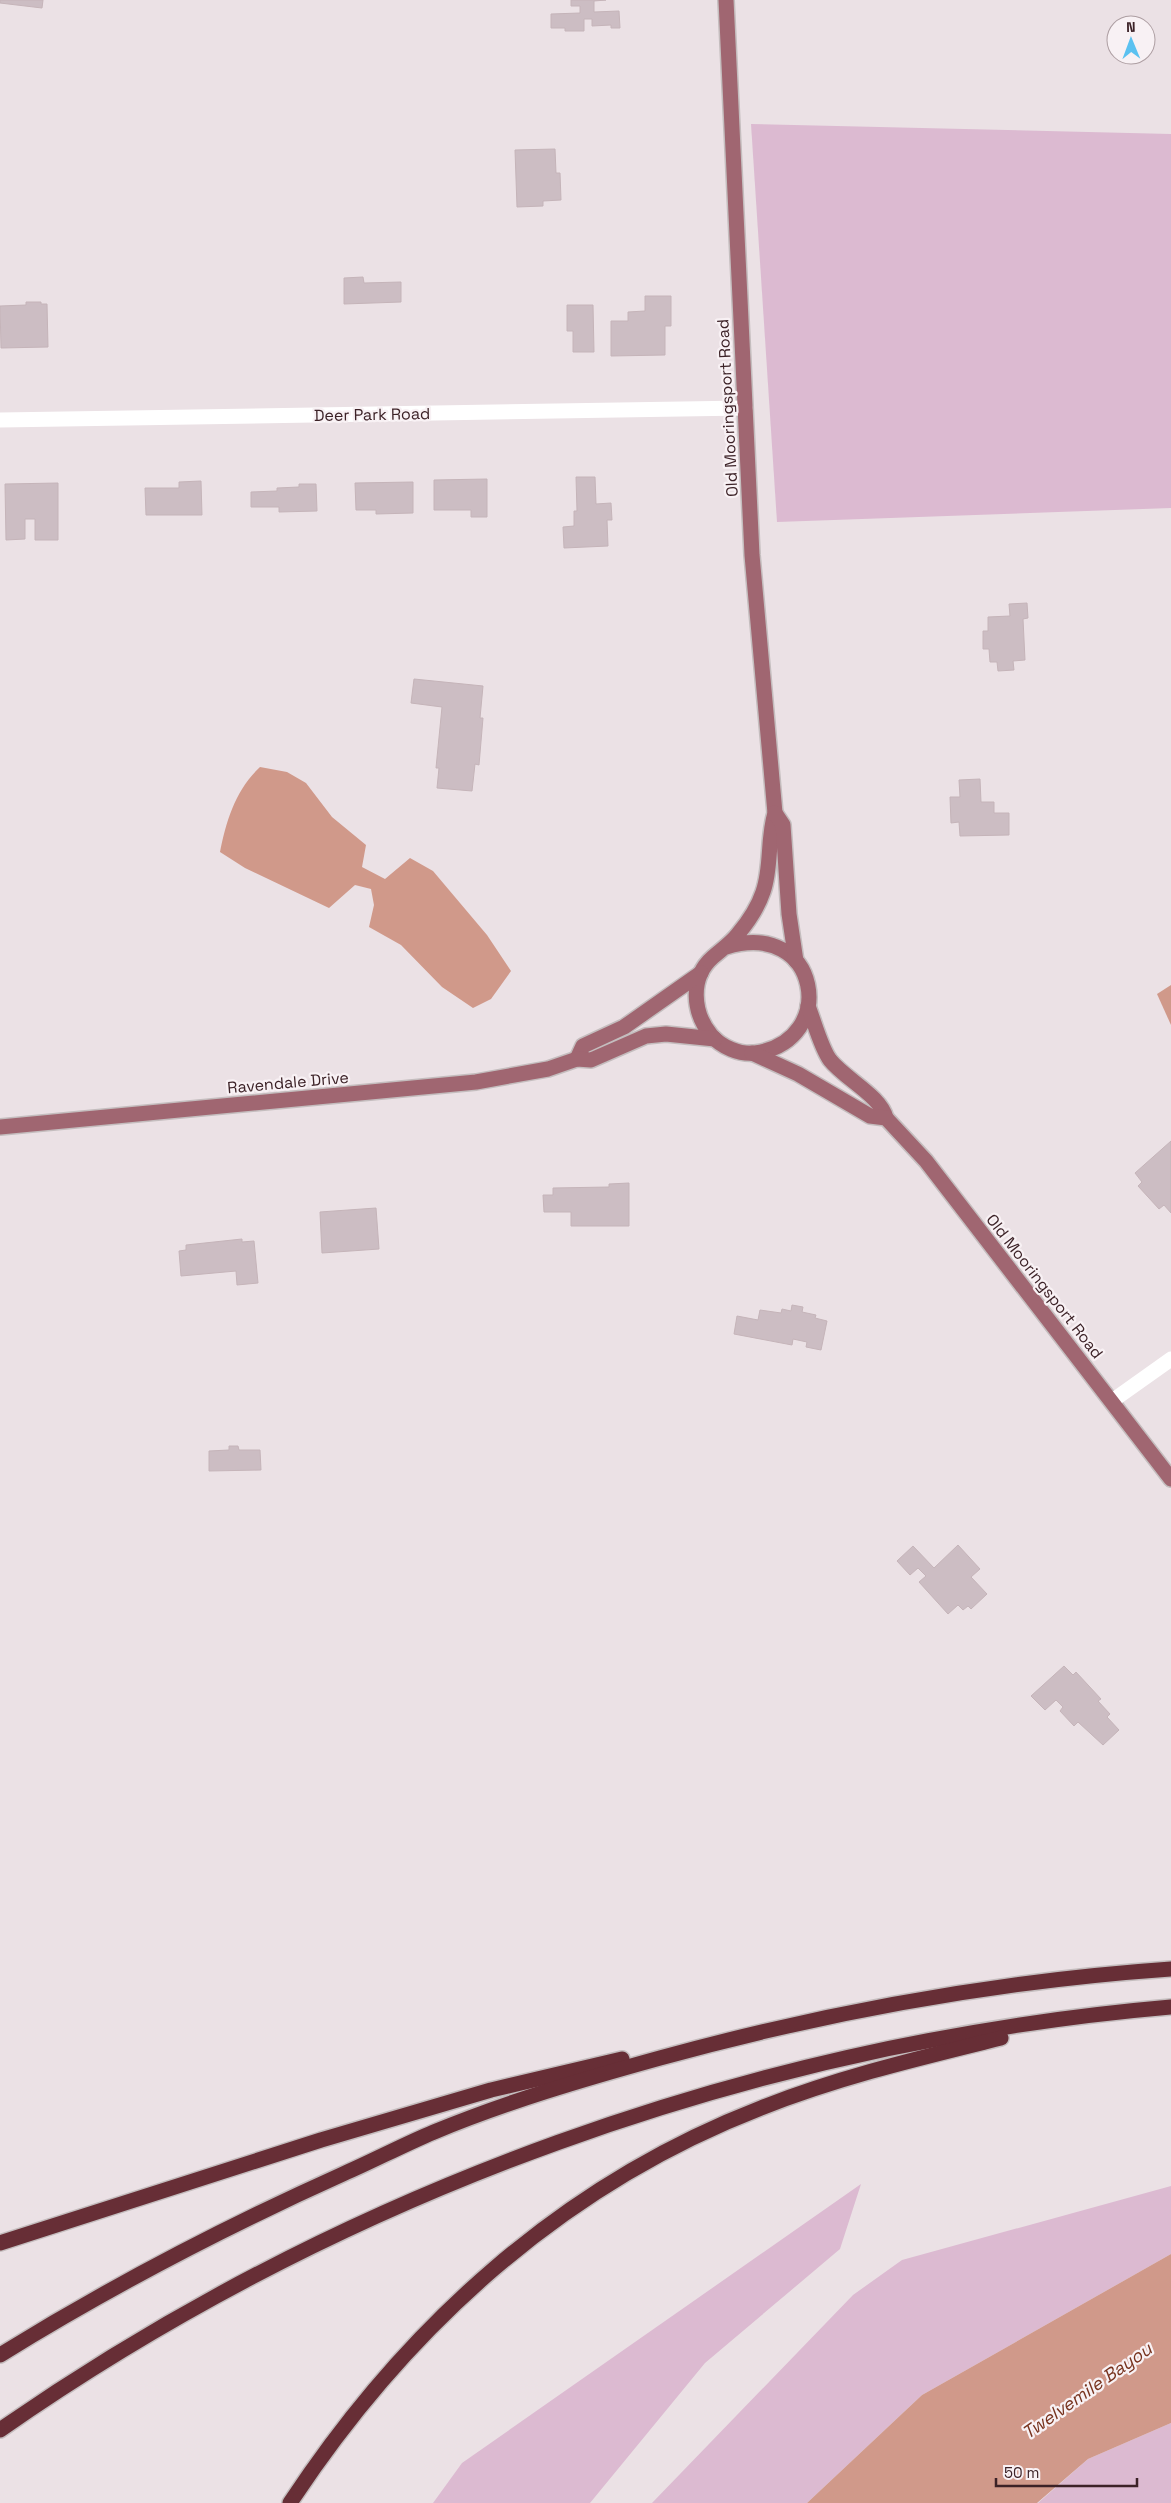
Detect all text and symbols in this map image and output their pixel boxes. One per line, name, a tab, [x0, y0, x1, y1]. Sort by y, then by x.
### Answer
north arrow	[1106, 15, 1156, 65]
text: N	[1126, 18, 1136, 36]
street label: Old Mooringsport Road	[712, 318, 743, 497]
street label: Deer Park Road	[314, 403, 430, 426]
street label: Ravendale Drive	[226, 1067, 350, 1098]
street label: Old Mooringsport Road	[982, 1210, 1108, 1363]
water label: Twelvemile Bayou	[1017, 2337, 1157, 2444]
scale bar	[996, 2456, 1137, 2488]
text: 50 m	[1004, 2463, 1039, 2482]

